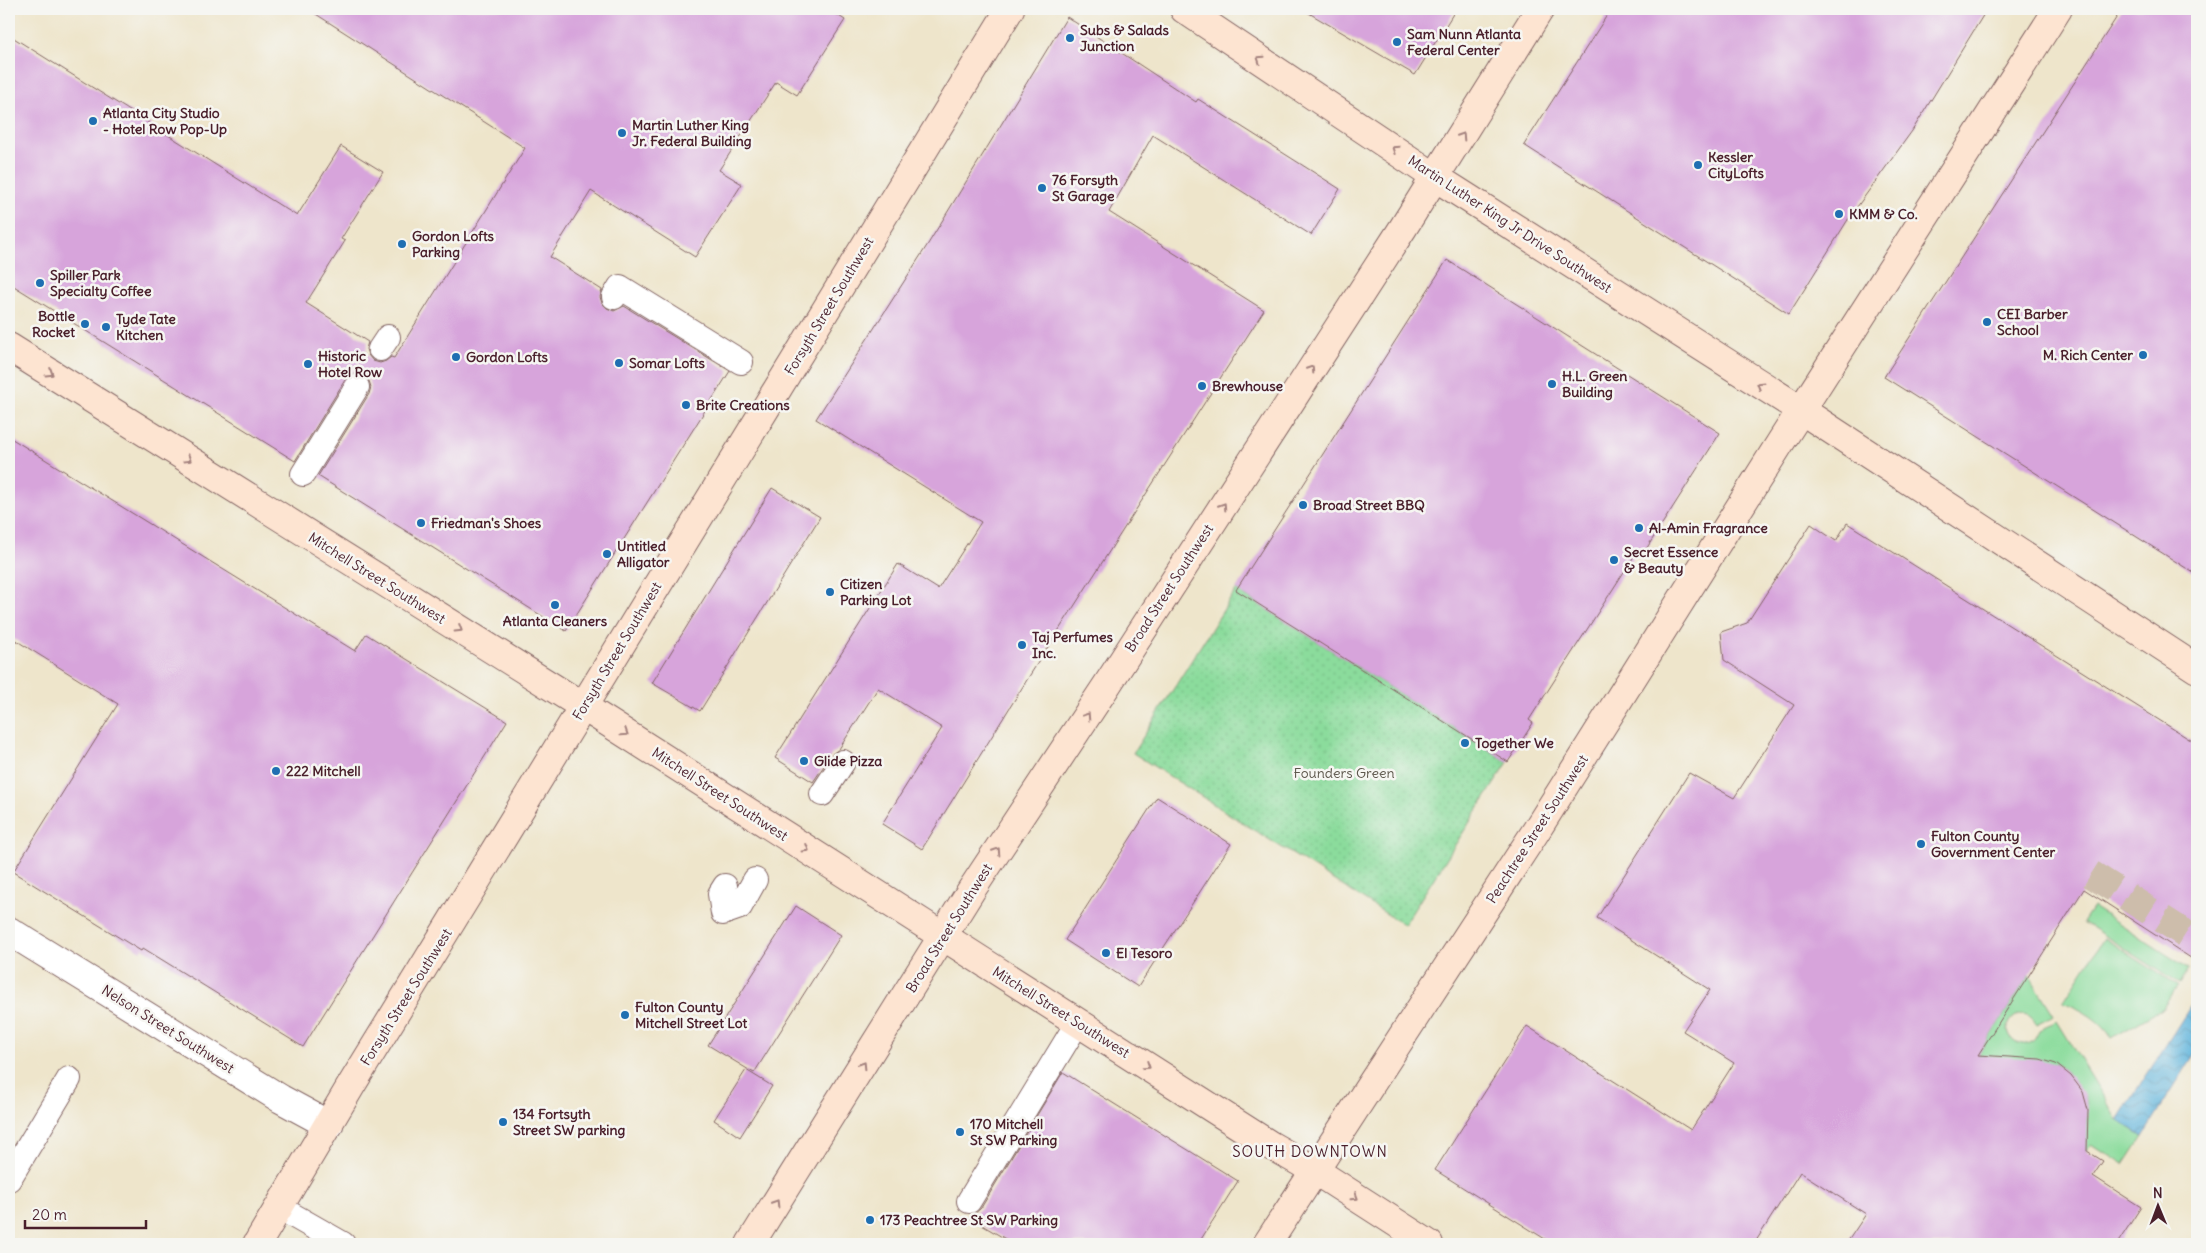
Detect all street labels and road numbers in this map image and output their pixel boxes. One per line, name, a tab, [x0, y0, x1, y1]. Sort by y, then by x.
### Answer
street label: Martin Luther King Jr Drive Southwest	[1405, 151, 1615, 297]
street label: Forsyth Street Southwest	[781, 233, 878, 378]
street label: Broad Street Southwest	[1121, 520, 1217, 655]
street label: Mitchell Street Southwest	[305, 528, 449, 628]
street label: Forsyth Street Southwest	[569, 578, 666, 723]
street label: Mitchell Street Southwest	[649, 743, 792, 845]
street label: Peachtree Street Southwest	[1482, 751, 1592, 907]
street label: Broad Street Southwest	[902, 860, 996, 996]
street label: Forsyth Street Southwest	[356, 925, 456, 1069]
street label: Mitchell Street Southwest	[989, 962, 1133, 1062]
street label: Nelson Street Southwest	[98, 981, 238, 1077]

